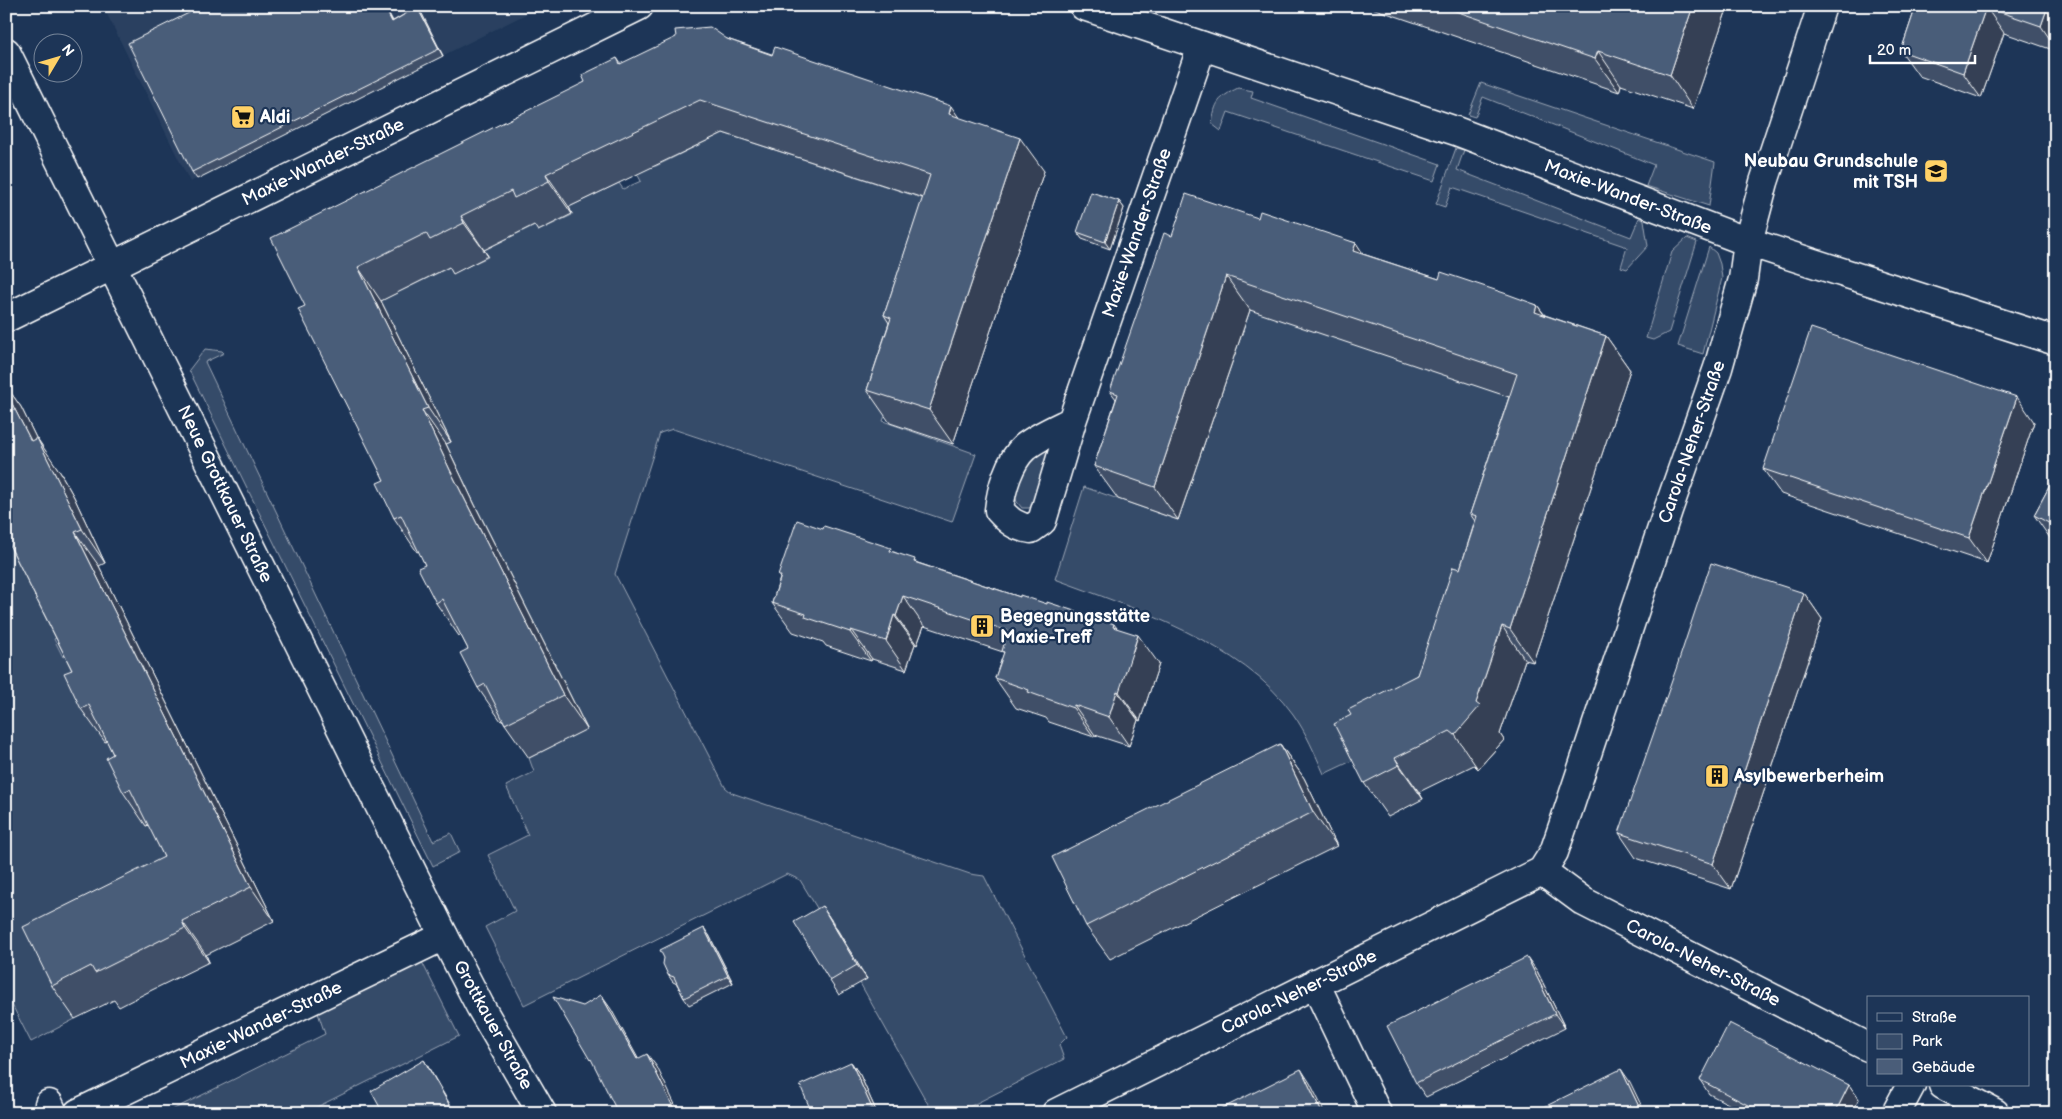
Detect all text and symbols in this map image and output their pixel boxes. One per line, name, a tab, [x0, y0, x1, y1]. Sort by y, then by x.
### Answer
north arrow	[32, 32, 82, 82]
scale bar	[1870, 32, 1974, 64]
text: N	[58, 41, 78, 60]
text: 20 m	[1877, 41, 1911, 60]
supermarket icon: Aldi	[230, 104, 256, 130]
place label: Aldi	[259, 107, 290, 128]
street label: Maxie-Wander-Straße	[238, 113, 408, 210]
street label: Maxie-Wander-Straße	[1098, 145, 1176, 320]
place label: Neubau Grundschule mit TSH	[1744, 151, 1918, 193]
street label: Maxie-Wander-Straße	[1541, 155, 1715, 239]
school or university icon: Neubau Grundschule mit TSH	[1923, 158, 1949, 184]
street label: Carola-Neher-Straße	[1654, 358, 1730, 526]
street label: Neue Grottkauer Straße	[173, 402, 277, 586]
place label: Begegnungsstätte Maxie-Treff	[1000, 606, 1150, 648]
building icon: Begegnungsstätte Maxie-Treff	[969, 613, 995, 639]
building icon: Asylbewerberheim	[1704, 763, 1730, 789]
place label: Asylbewerberheim	[1733, 766, 1884, 787]
street label: Carola-Neher-Straße	[1622, 915, 1784, 1011]
street label: Carola-Neher-Straße	[1218, 945, 1381, 1039]
street label: Grottkauer Straße	[449, 957, 537, 1094]
street label: Maxie-Wander-Straße	[176, 976, 346, 1073]
legend	[1867, 996, 2030, 1086]
text: Straße	[1912, 1008, 1957, 1027]
text: Park	[1912, 1032, 1943, 1051]
text: Gebäude	[1912, 1058, 1975, 1077]

